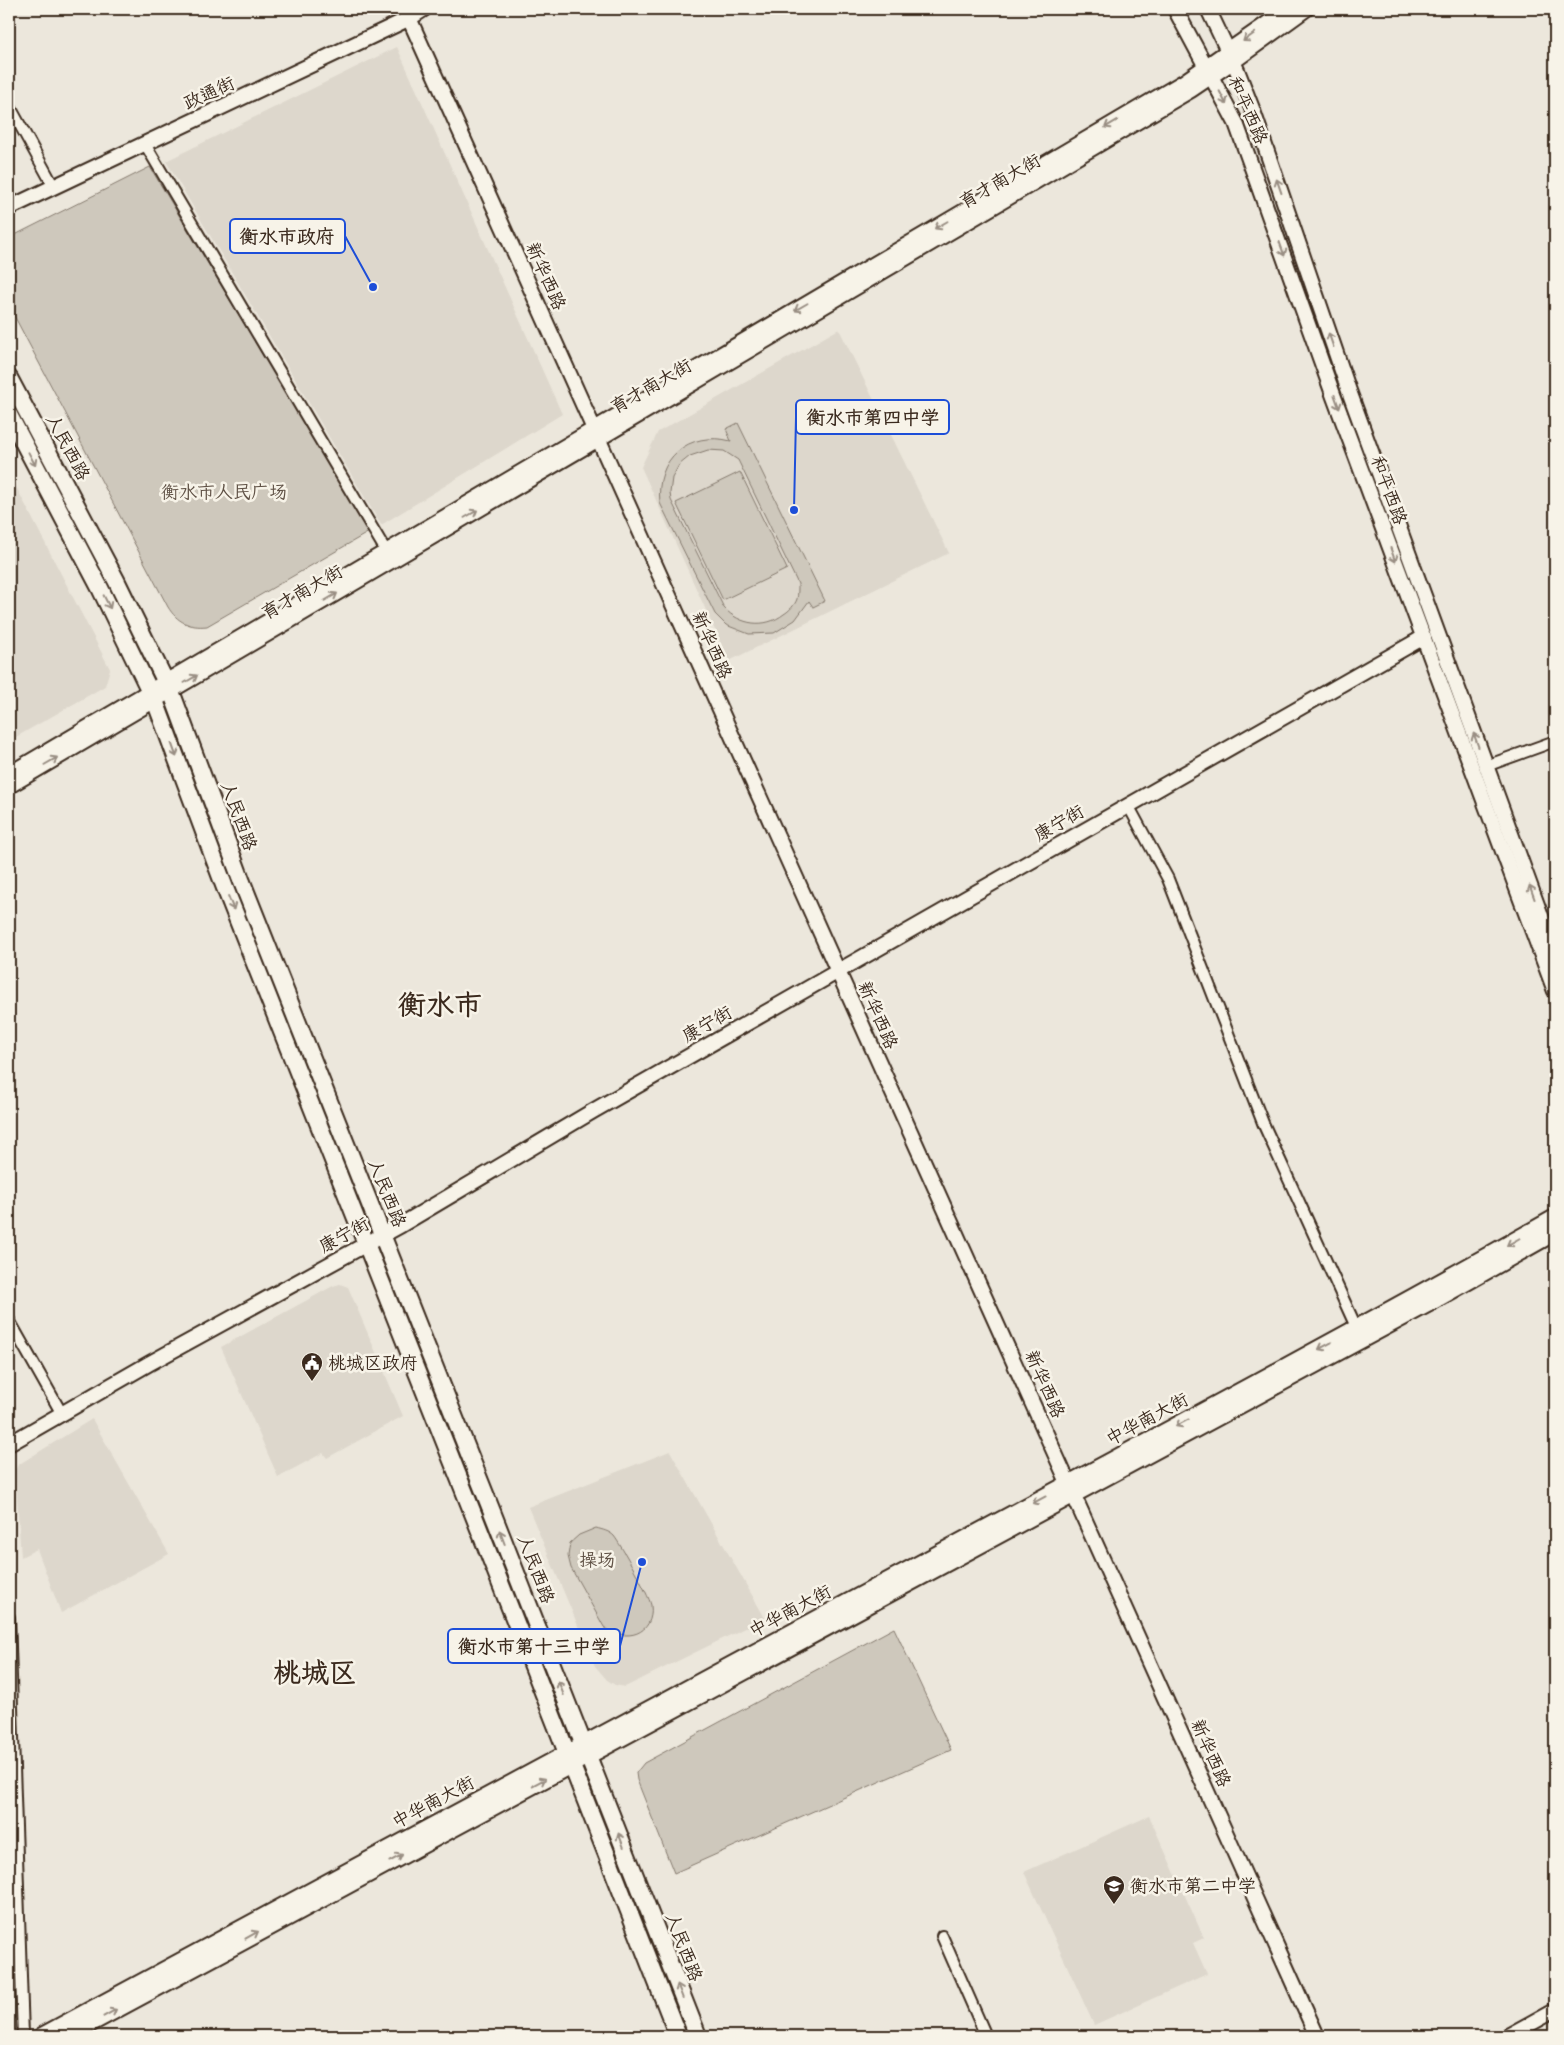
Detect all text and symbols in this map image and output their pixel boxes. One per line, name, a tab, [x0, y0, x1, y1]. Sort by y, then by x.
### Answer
one-way arrow	[1242, 32, 1256, 43]
street label: 政通街	[179, 71, 239, 115]
street label: 和平西路	[1222, 72, 1274, 148]
one-way arrow	[1219, 90, 1228, 105]
one-way arrow	[1105, 120, 1119, 130]
street label: 育才南大街	[955, 148, 1045, 214]
one-way arrow	[1274, 179, 1283, 195]
callout: 衡水市政府	[230, 219, 345, 253]
one-way arrow	[934, 220, 949, 230]
text: 衡水市政府	[239, 224, 335, 249]
street label: 新华西路	[520, 238, 572, 314]
one-way arrow	[1278, 241, 1287, 257]
one-way arrow	[795, 303, 809, 313]
one-way arrow	[1326, 332, 1336, 348]
street label: 育才南大街	[606, 353, 696, 419]
one-way arrow	[1333, 394, 1342, 410]
callout: 衡水市第四中学	[796, 400, 949, 434]
text: 衡水市第四中学	[806, 405, 940, 430]
street label: 人民西路	[41, 410, 95, 484]
one-way arrow	[27, 451, 37, 465]
street label: 和平西路	[1365, 452, 1413, 528]
park label: 衡水市人民广场	[161, 480, 287, 504]
one-way arrow	[463, 509, 477, 519]
one-way arrow	[1389, 546, 1398, 562]
street label: 育才南大街	[257, 559, 347, 625]
one-way arrow	[323, 591, 337, 601]
one-way arrow	[102, 595, 112, 610]
street label: 新华西路	[686, 607, 738, 683]
one-way arrow	[183, 674, 197, 684]
one-way arrow	[1471, 732, 1480, 747]
one-way arrow	[170, 742, 179, 757]
one-way arrow	[43, 756, 57, 766]
street label: 人民西路	[215, 778, 263, 854]
street label: 康宁街	[1030, 799, 1088, 847]
one-way arrow	[1527, 885, 1536, 900]
one-way arrow	[226, 895, 236, 910]
street label: 新华西路	[852, 977, 904, 1053]
district label: 衡水市	[398, 985, 482, 1023]
street label: 康宁街	[678, 1000, 736, 1048]
street label: 人民西路	[362, 1155, 412, 1231]
street label: 康宁街	[315, 1211, 373, 1259]
one-way arrow	[1505, 1237, 1520, 1247]
one-way arrow	[1317, 1341, 1332, 1351]
street label: 新华西路	[1019, 1346, 1071, 1422]
public building icon: 桃城区政府	[300, 1351, 324, 1382]
place label: 桃城区政府	[328, 1351, 418, 1375]
street label: 中华南大街	[1102, 1387, 1192, 1451]
one-way arrow	[1174, 1418, 1189, 1428]
one-way arrow	[1031, 1495, 1046, 1505]
one-way arrow	[497, 1530, 506, 1545]
street label: 人民西路	[512, 1531, 560, 1607]
park label: 操场	[579, 1548, 615, 1572]
street label: 中华南大街	[745, 1579, 835, 1643]
callout: 衡水市第十三中学	[448, 1629, 620, 1663]
text: 衡水市第十三中学	[458, 1634, 610, 1659]
district label: 桃城区	[273, 1653, 357, 1691]
one-way arrow	[556, 1681, 565, 1696]
street label: 新华西路	[1185, 1715, 1237, 1791]
street label: 中华南大街	[388, 1770, 478, 1834]
one-way arrow	[531, 1776, 546, 1786]
one-way arrow	[615, 1832, 624, 1847]
one-way arrow	[388, 1853, 403, 1863]
school or university icon: 衡水市第二中学	[1102, 1874, 1126, 1905]
place label: 衡水市第二中学	[1130, 1874, 1256, 1898]
street label: 人民西路	[660, 1909, 708, 1985]
one-way arrow	[245, 1930, 260, 1940]
one-way arrow	[675, 1984, 684, 1999]
one-way arrow	[102, 2008, 117, 2018]

